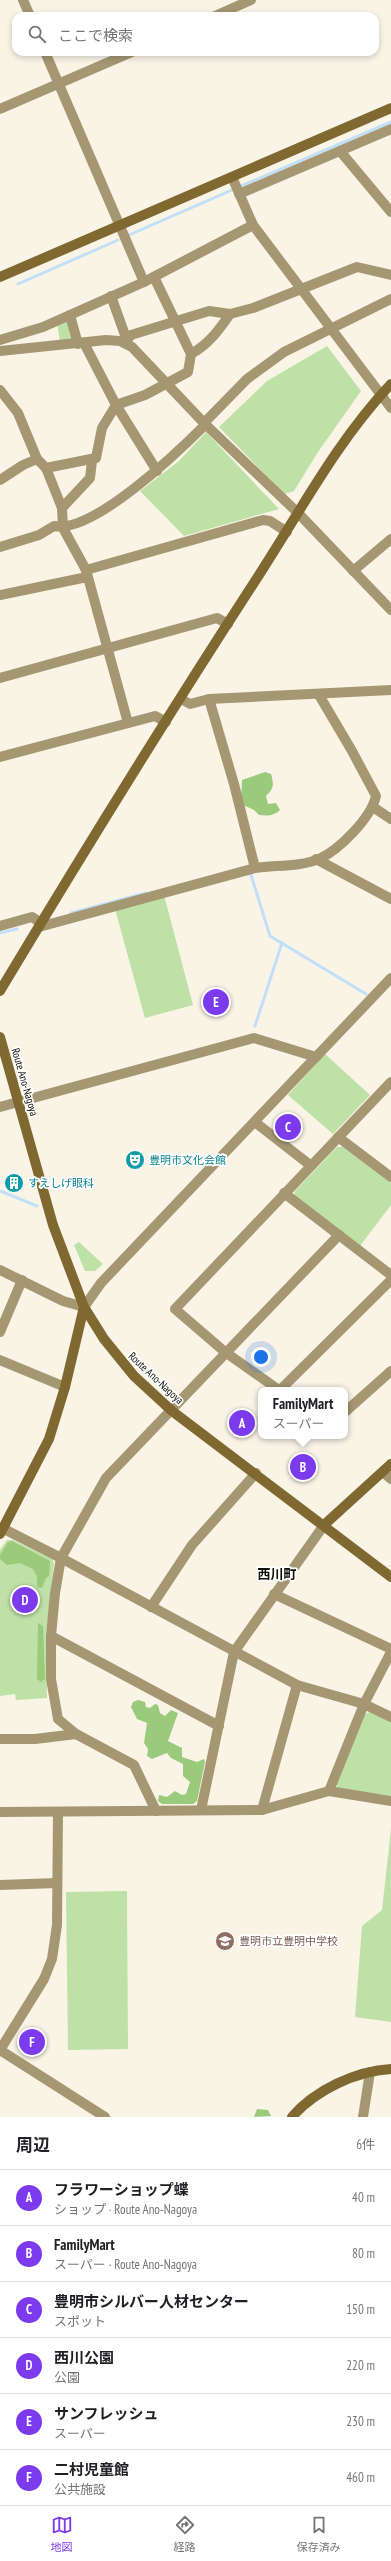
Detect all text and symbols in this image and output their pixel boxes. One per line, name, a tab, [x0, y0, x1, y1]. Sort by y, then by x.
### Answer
search box	[12, 12, 379, 56]
icon: search	[26, 23, 48, 45]
text: ここで検索	[58, 26, 133, 45]
pin: E	[203, 987, 229, 1017]
street label: Route Ano-Nagoya	[9, 1046, 41, 1118]
pin: C	[275, 1112, 301, 1142]
theatre icon: 豊明市文化会館	[124, 1149, 146, 1171]
place label: 豊明市文化会館	[149, 1153, 226, 1167]
building icon: すえしげ眼科	[3, 1172, 25, 1194]
place label: すえしげ眼科	[28, 1176, 94, 1190]
your location	[251, 1347, 271, 1367]
street label: Route Ano-Nagoya	[126, 1349, 186, 1407]
popup	[258, 1387, 348, 1439]
text: FamilyMart	[273, 1394, 333, 1413]
pin: A	[229, 1408, 255, 1438]
text: スーパー	[273, 1415, 325, 1432]
pin: B	[290, 1452, 316, 1482]
district label: 西川町	[257, 1566, 297, 1583]
pin: D	[12, 1585, 38, 1615]
school or university icon: 豊明市立豊明中学校	[214, 1930, 236, 1952]
place label: 豊明市立豊明中学校	[239, 1934, 338, 1948]
pin: F	[19, 2027, 45, 2057]
text: 周辺	[16, 2134, 50, 2156]
text: 6件	[356, 2136, 375, 2153]
text: フラワーショップ蝶	[54, 2180, 189, 2199]
text: A	[26, 2189, 32, 2206]
text: 40 m	[352, 2189, 375, 2206]
text: ショップ · Route Ano-Nagoya	[54, 2201, 197, 2218]
text: FamilyMart	[54, 2235, 115, 2254]
text: B	[26, 2245, 32, 2262]
text: 80 m	[352, 2245, 375, 2262]
text: スーパー · Route Ano-Nagoya	[54, 2256, 197, 2273]
text: 豊明市シルバー人材センター	[54, 2292, 249, 2311]
text: C	[26, 2301, 32, 2318]
text: 150 m	[346, 2301, 375, 2318]
text: スポット	[54, 2313, 106, 2330]
text: 西川公園	[54, 2348, 114, 2367]
text: D	[26, 2357, 32, 2374]
text: 220 m	[346, 2357, 375, 2374]
text: 公園	[54, 2369, 80, 2386]
text: サンフレッシュ	[54, 2404, 159, 2423]
text: E	[26, 2413, 32, 2430]
text: 230 m	[346, 2413, 375, 2430]
text: スーパー	[54, 2425, 106, 2442]
text: 二村児童館	[54, 2460, 129, 2479]
text: F	[26, 2469, 32, 2486]
text: 460 m	[346, 2469, 375, 2486]
text: 公共施設	[54, 2481, 106, 2498]
tab: 地図	[51, 2514, 73, 2554]
tab: 経路	[174, 2514, 196, 2554]
tab: 保存済み	[297, 2514, 341, 2554]

